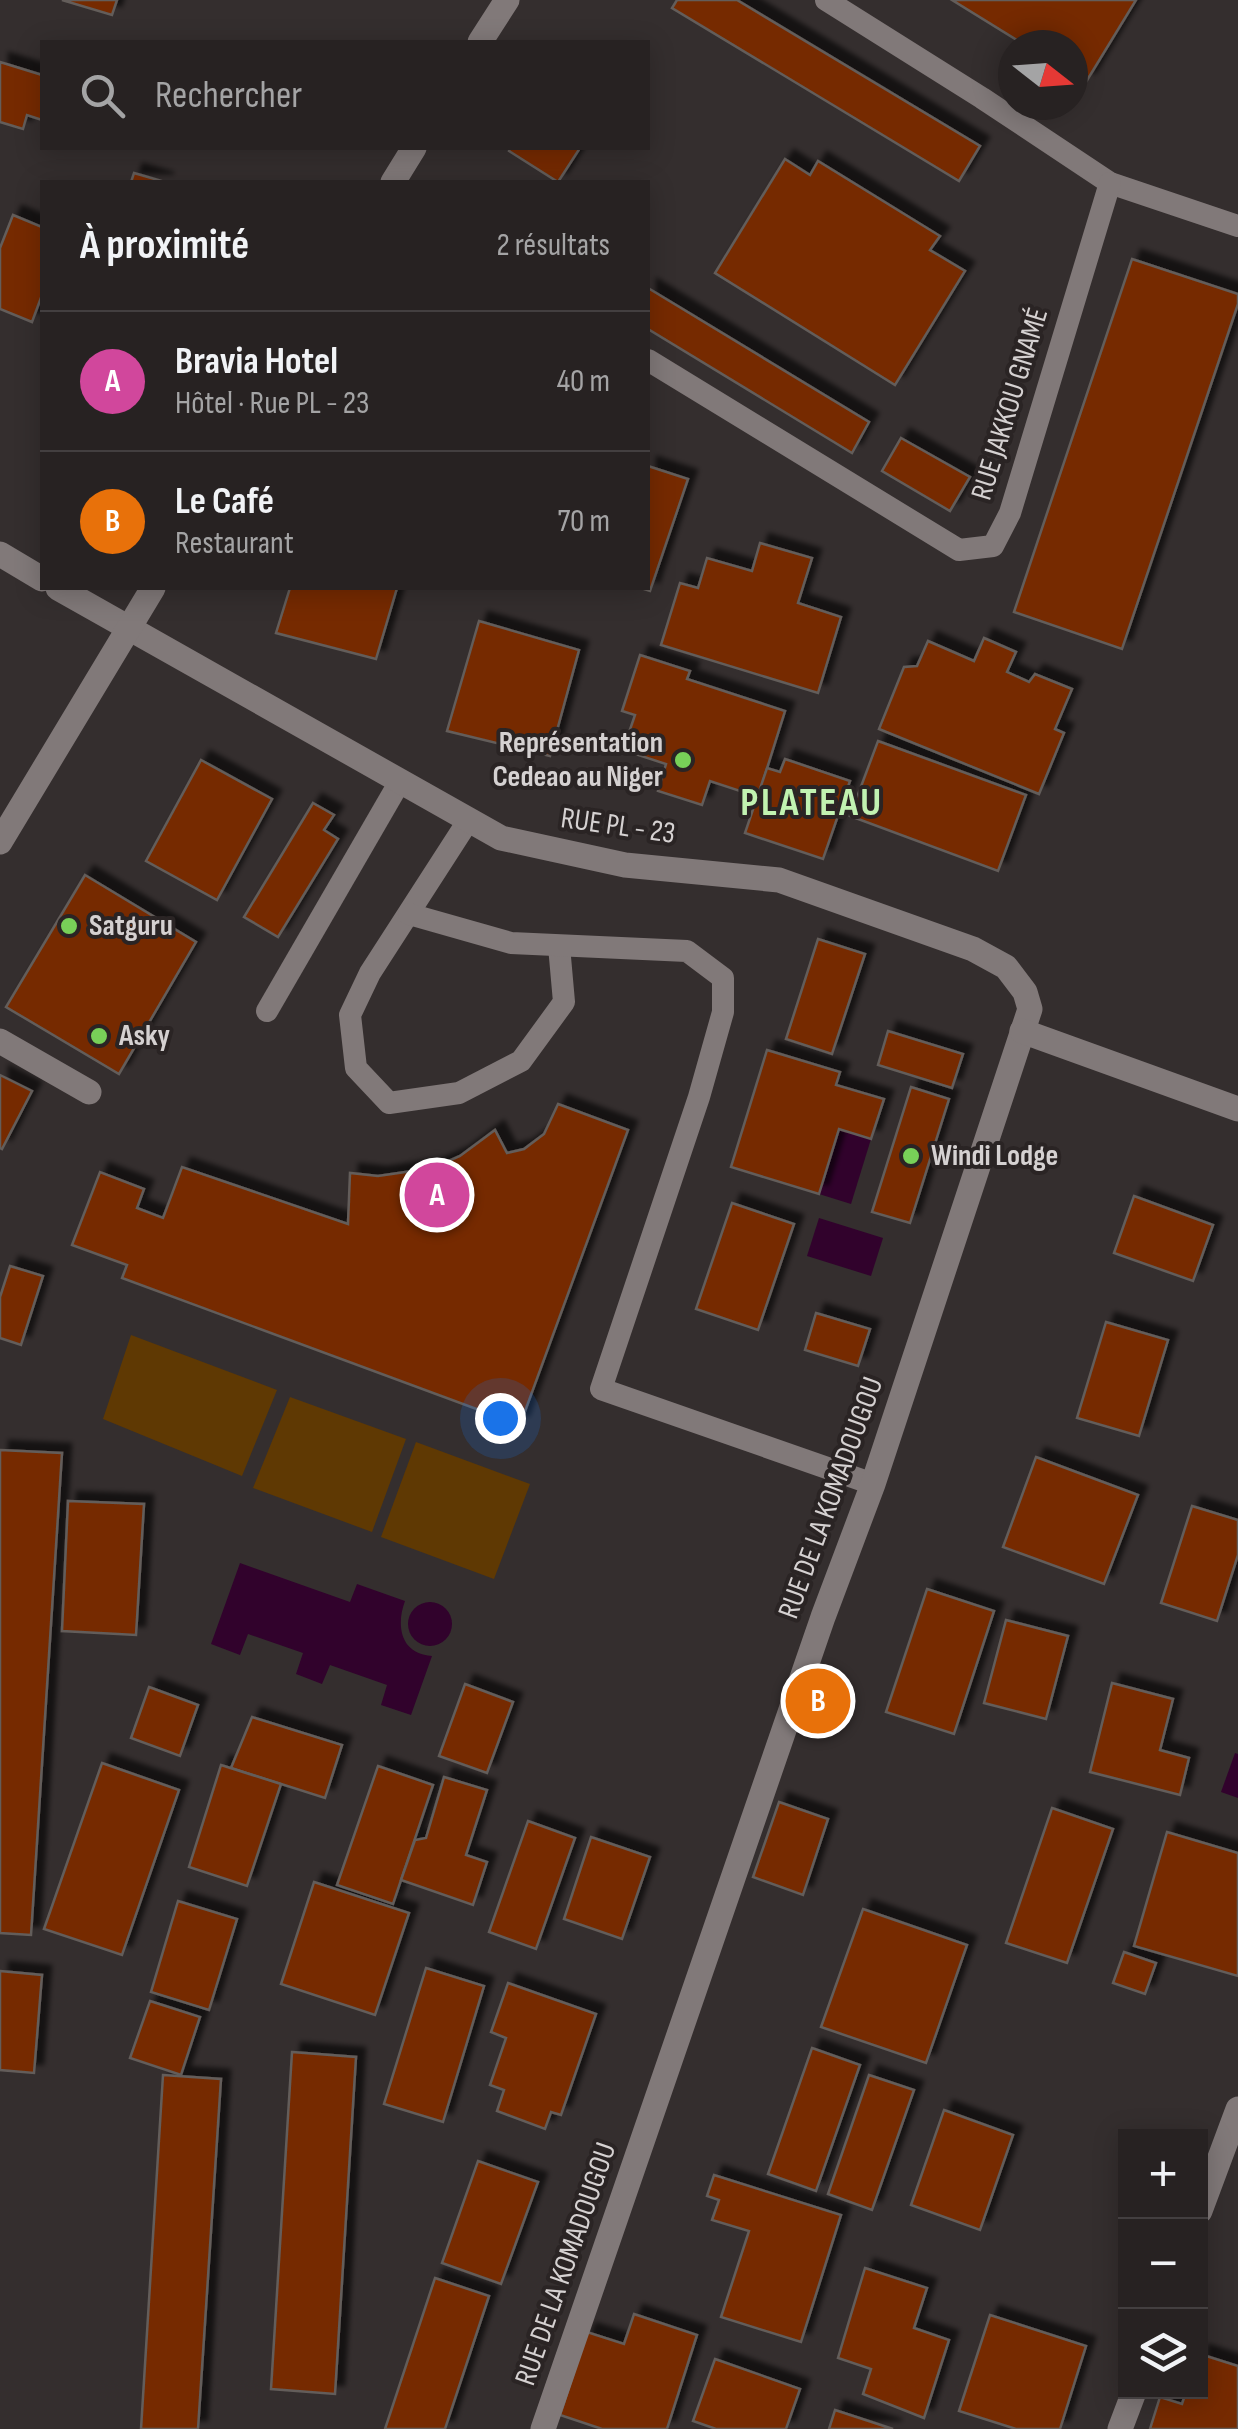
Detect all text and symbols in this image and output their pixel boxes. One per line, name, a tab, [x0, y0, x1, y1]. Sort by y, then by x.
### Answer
north arrow	[998, 30, 1088, 120]
search box	[40, 40, 650, 150]
icon: search	[75, 68, 130, 123]
text: Rechercher	[155, 73, 302, 118]
text: À proximité	[80, 220, 249, 271]
text: 2 résultats	[496, 226, 610, 265]
street label: RUE JAKKOU GNAMÉ	[964, 304, 1056, 504]
text: Bravia Hotel	[175, 339, 338, 384]
text: A	[105, 362, 120, 401]
text: 40 m	[557, 362, 610, 401]
text: Hôtel · Rue PL - 23	[175, 384, 369, 423]
text: Le Café	[175, 479, 274, 524]
text: B	[105, 502, 120, 541]
text: 70 m	[557, 502, 610, 541]
text: Restaurant	[175, 524, 294, 563]
place label: Représentation Cedeao au Niger	[492, 725, 663, 795]
marker: Représentation Cedeao au Niger	[672, 749, 694, 771]
district label: PLATEAU	[740, 779, 884, 827]
street label: RUE PL - 23	[559, 800, 677, 852]
place label: Satguru	[89, 908, 173, 944]
marker: Satguru	[58, 915, 80, 937]
place label: Asky	[118, 1018, 171, 1054]
marker: Asky	[88, 1025, 110, 1047]
place label: Windi Lodge	[931, 1138, 1058, 1174]
marker: Windi Lodge	[900, 1145, 922, 1167]
pin: A	[404, 1158, 470, 1232]
street label: RUE DE LA KOMADOUGOU	[771, 1372, 891, 1624]
your location	[475, 1393, 526, 1444]
pin: B	[786, 1664, 850, 1738]
map controls	[1118, 2129, 1208, 2399]
button: +	[1118, 2129, 1208, 2219]
street label: RUE DE LA KOMADOUGOU	[508, 2138, 624, 2390]
button: −	[1118, 2219, 1208, 2309]
button: layers	[1118, 2309, 1208, 2399]

